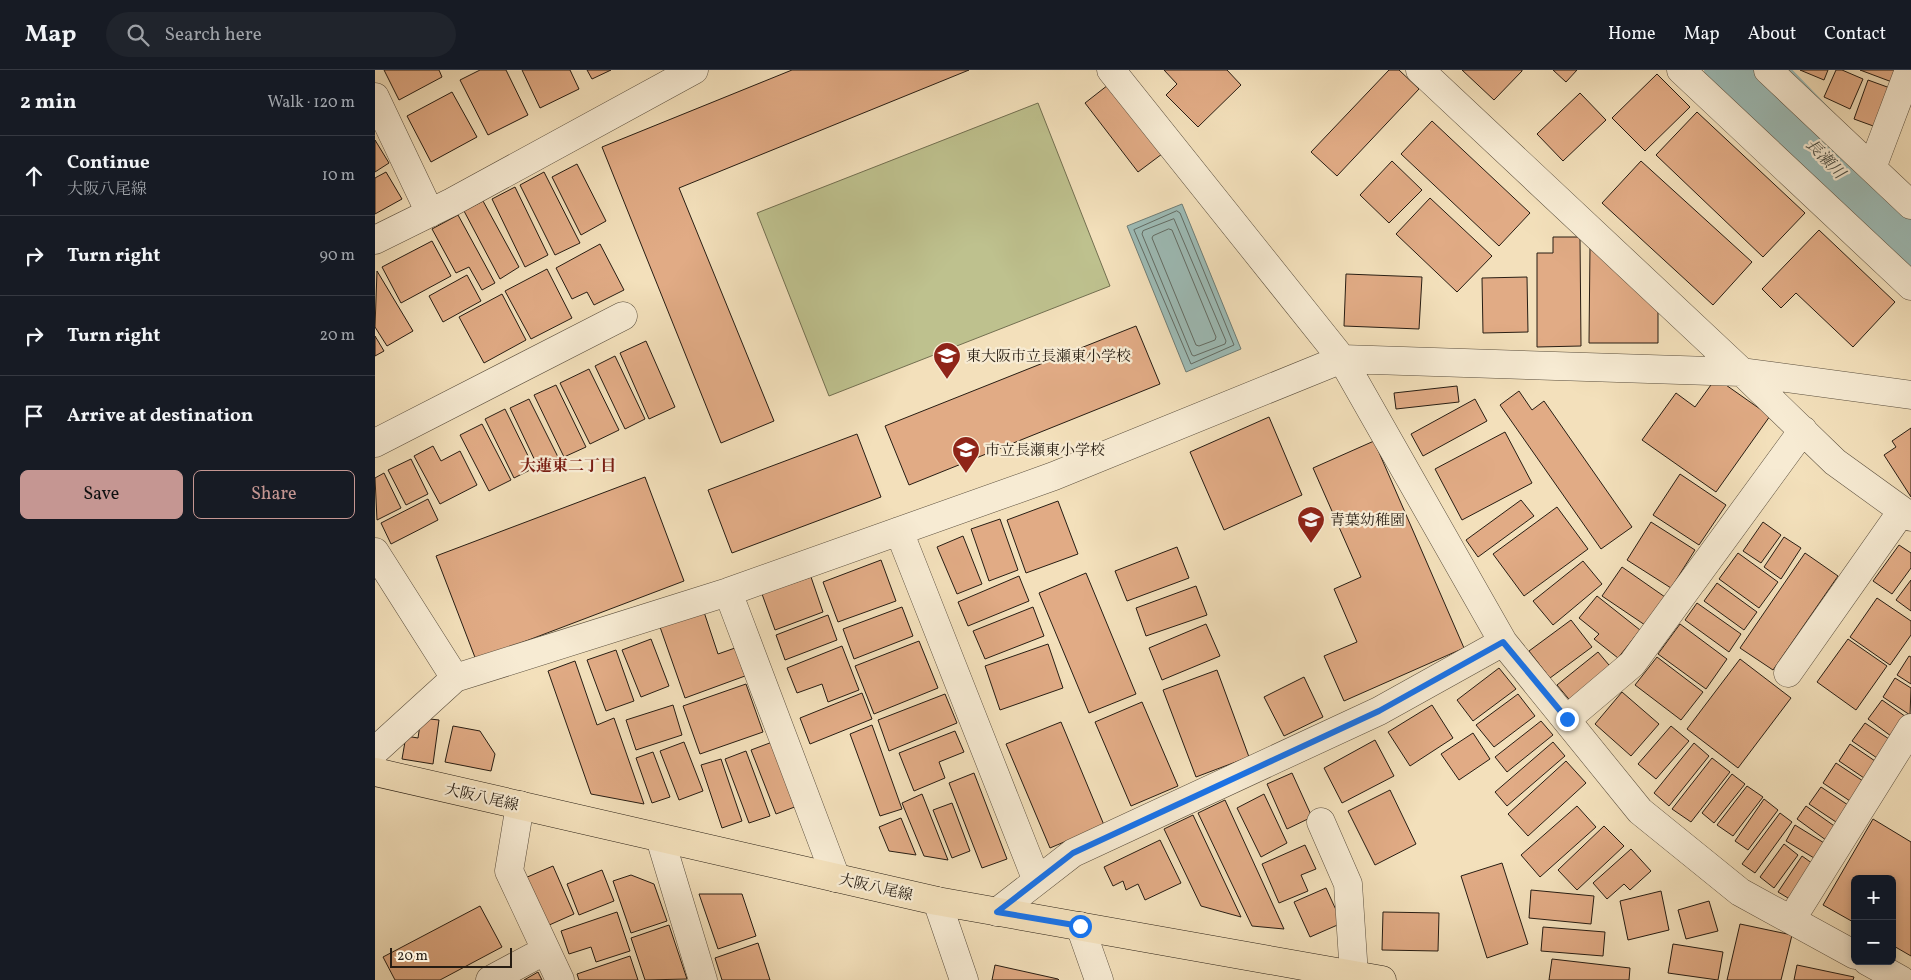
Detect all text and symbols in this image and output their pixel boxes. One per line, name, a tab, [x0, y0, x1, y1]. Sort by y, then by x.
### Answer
search box	[106, 12, 456, 57]
text: Map	[25, 18, 76, 52]
icon: search	[124, 21, 152, 49]
text: Search here	[164, 22, 262, 48]
text: Home	[1608, 22, 1656, 47]
text: Map	[1684, 22, 1720, 47]
text: About	[1748, 22, 1796, 47]
text: Contact	[1824, 22, 1886, 47]
text: 2 min	[20, 88, 77, 117]
text: Walk · 120 m	[267, 92, 355, 114]
water label: 長瀬川	[1800, 134, 1851, 186]
text: Continue	[67, 150, 150, 176]
icon: ahead	[20, 162, 48, 190]
text: 10 m	[322, 165, 355, 187]
text: 大阪八尾線	[67, 179, 147, 201]
icon: right	[20, 242, 48, 270]
text: Turn right	[67, 243, 160, 269]
text: 90 m	[319, 245, 355, 267]
icon: right	[20, 322, 48, 350]
text: Turn right	[67, 323, 160, 349]
text: 20 m	[320, 325, 355, 347]
school or university icon: 東大阪市立長瀬東小学校	[932, 341, 962, 380]
place label: 東大阪市立長瀬東小学校	[966, 347, 1131, 368]
icon: arrive	[20, 402, 48, 430]
text: Arrive at destination	[67, 403, 253, 429]
school or university icon: 市立長瀬東小学校	[951, 435, 981, 474]
place label: 市立長瀬東小学校	[985, 441, 1105, 462]
district label: 大蓮東二丁目	[520, 456, 616, 478]
button: Save	[20, 470, 183, 519]
button: Share	[193, 470, 355, 519]
school or university icon: 青葉幼稚園	[1296, 505, 1326, 544]
place label: 青葉幼稚園	[1330, 511, 1405, 532]
route end	[1556, 708, 1579, 731]
street label: 大阪八尾線	[443, 780, 521, 817]
street label: 大阪八尾線	[837, 870, 915, 907]
map controls	[1851, 875, 1896, 965]
button: +	[1851, 875, 1896, 920]
route start	[1069, 915, 1092, 938]
button: −	[1851, 920, 1896, 965]
scale bar	[390, 945, 513, 968]
text: 20 m	[397, 947, 428, 966]

